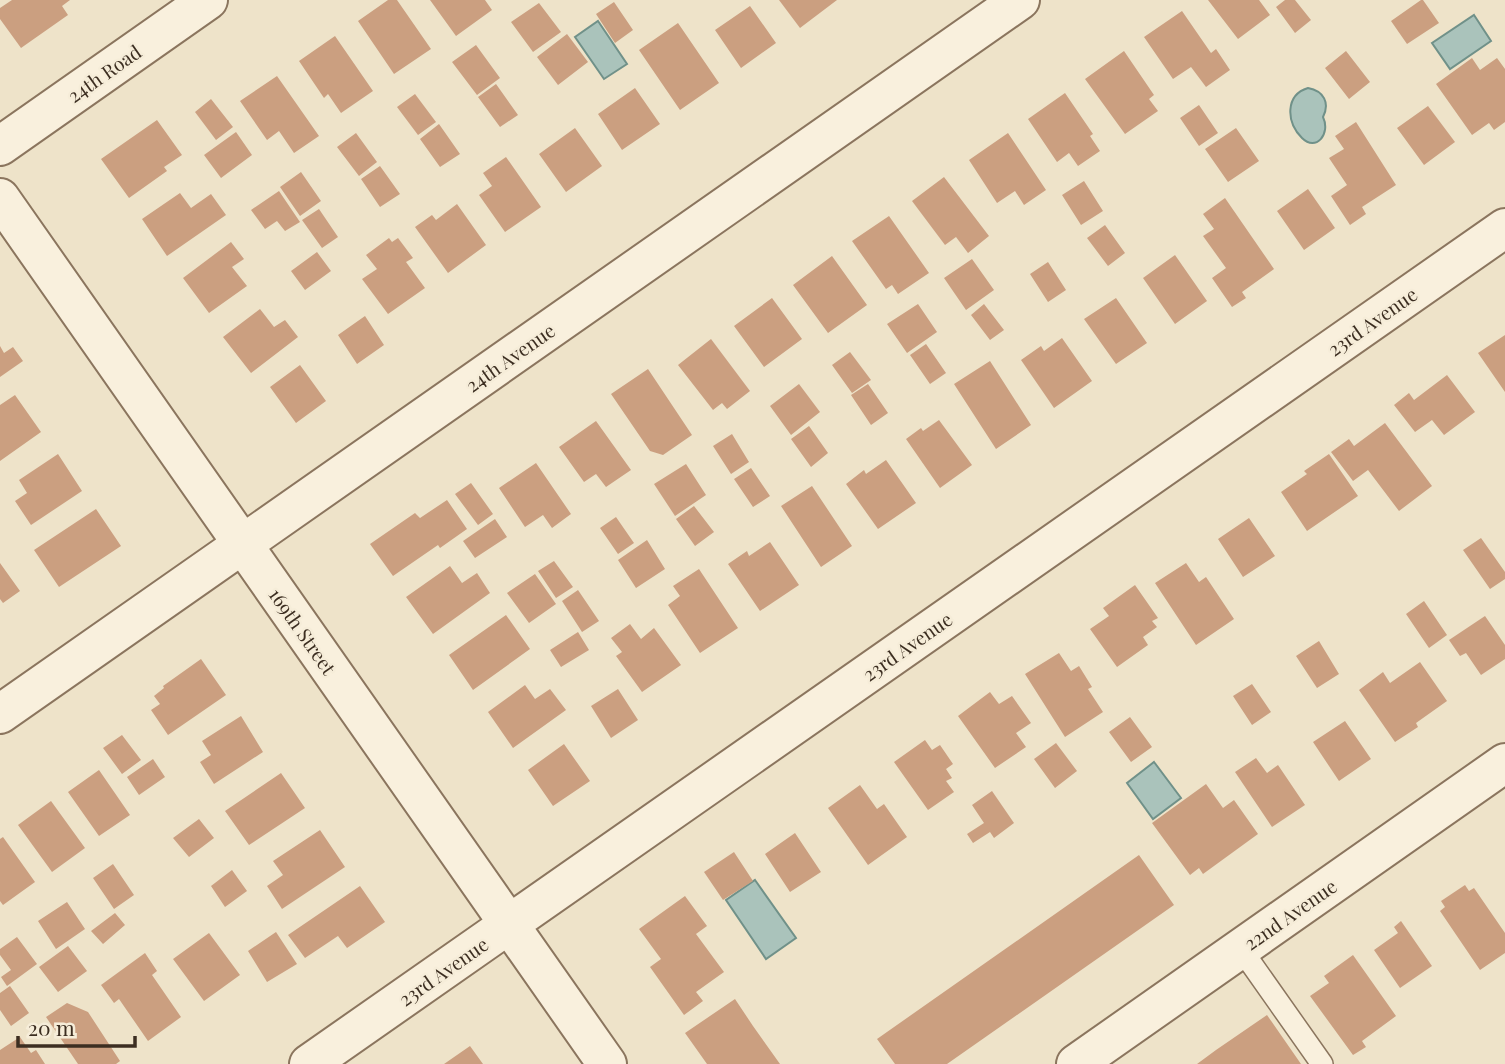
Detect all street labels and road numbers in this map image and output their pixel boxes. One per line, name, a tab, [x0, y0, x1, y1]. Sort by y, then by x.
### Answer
street label: 24th Road	[62, 38, 146, 108]
street label: 23rd Avenue	[1322, 281, 1422, 361]
street label: 24th Avenue	[460, 317, 560, 397]
street label: 169th Street	[264, 583, 343, 680]
street label: 23rd Avenue	[857, 606, 957, 686]
street label: 22nd Avenue	[1239, 873, 1341, 955]
street label: 23rd Avenue	[393, 931, 493, 1011]

